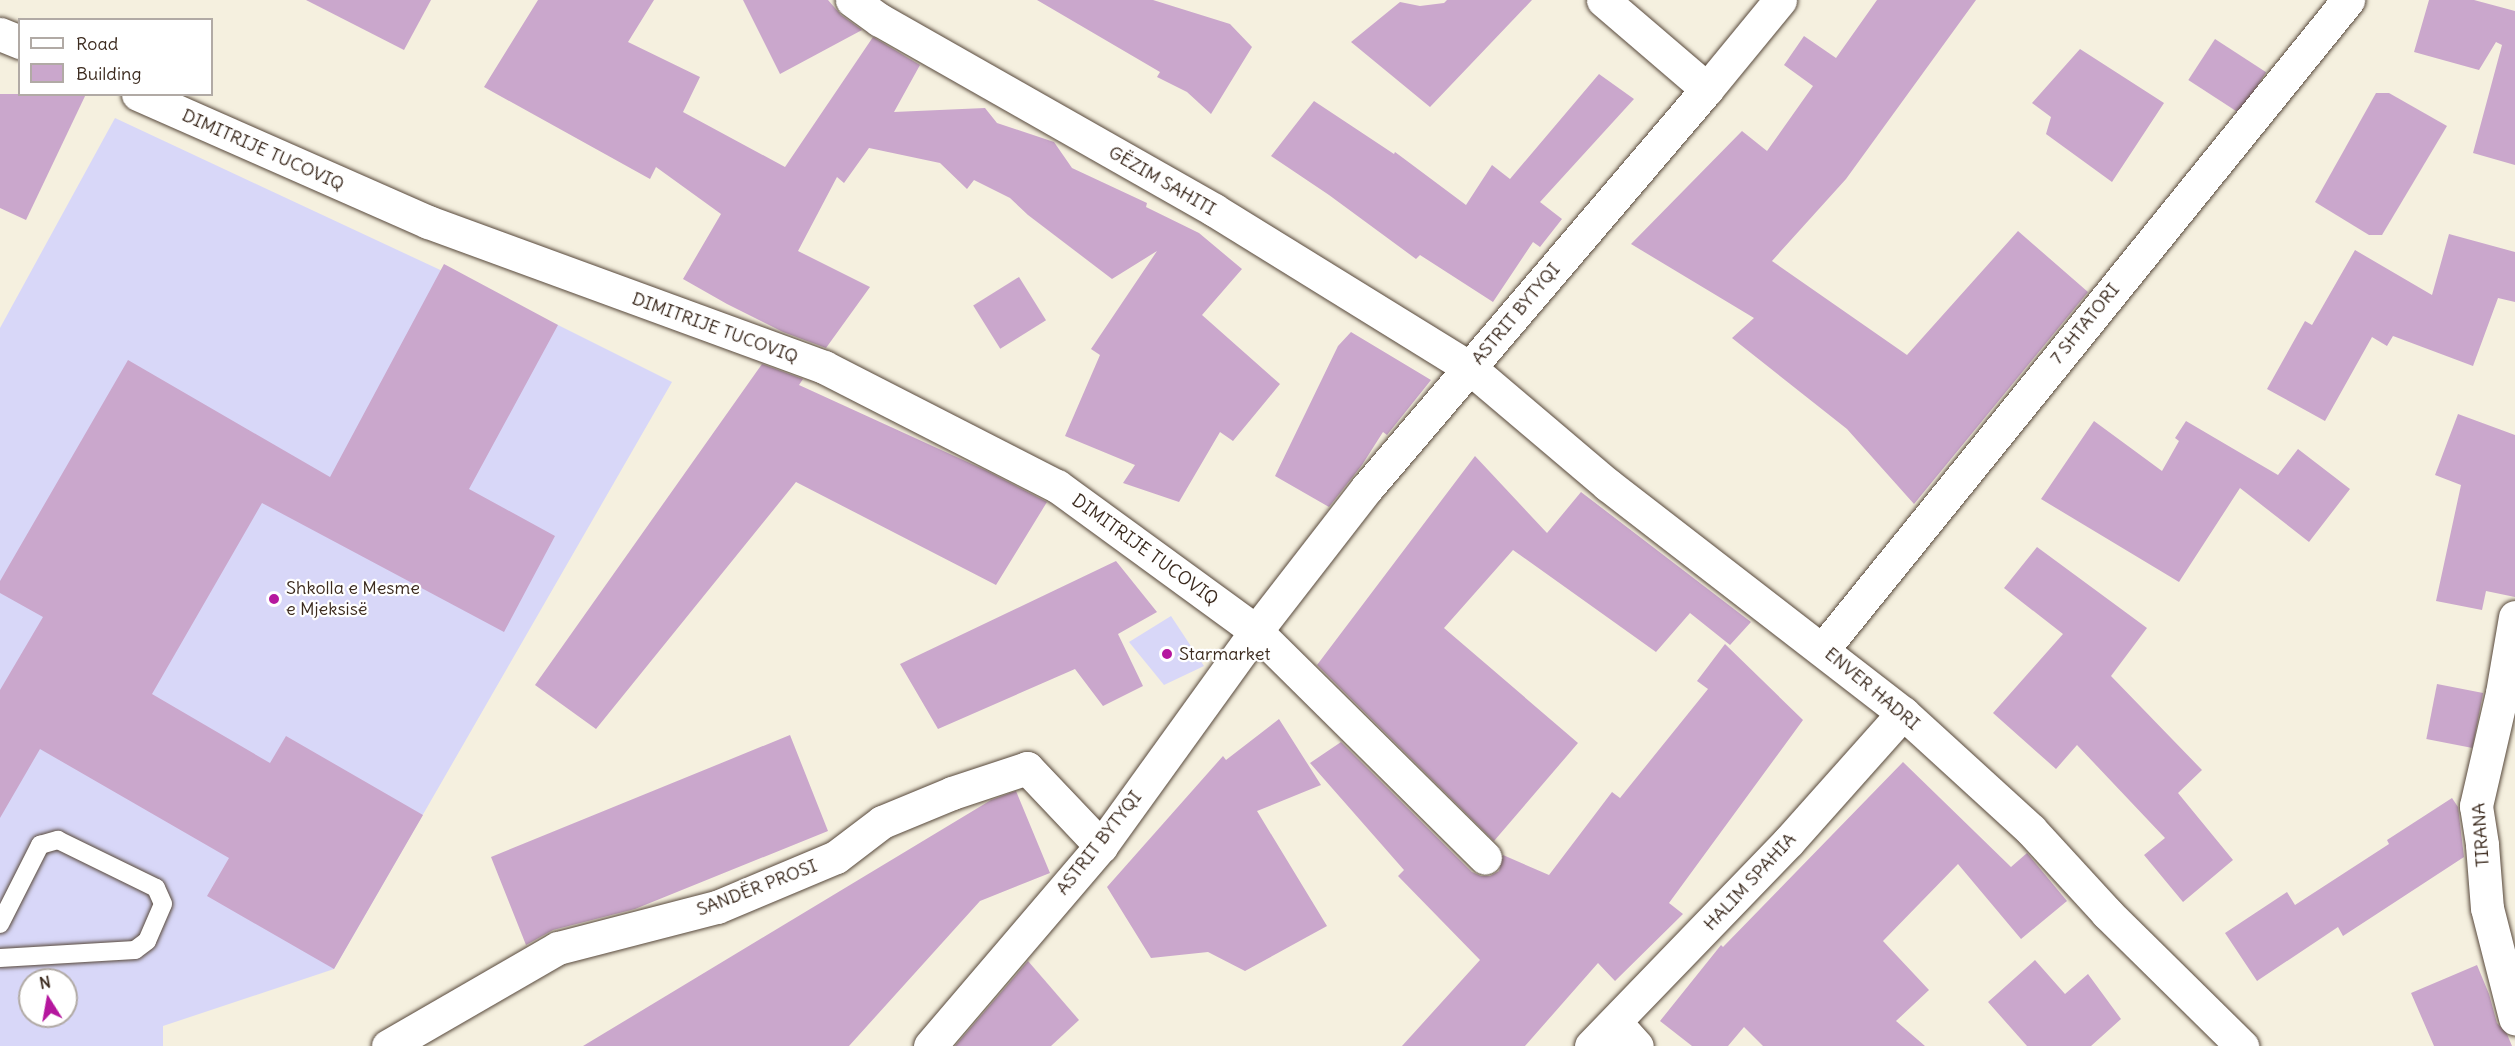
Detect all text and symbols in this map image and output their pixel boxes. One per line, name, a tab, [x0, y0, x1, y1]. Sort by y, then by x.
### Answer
legend	[18, 18, 213, 96]
text: Road	[76, 32, 118, 55]
text: Building	[76, 62, 141, 85]
street label: DIMITRIJE TUCOVIQ	[179, 105, 347, 195]
street label: GËZIM SAHITI	[1105, 142, 1219, 220]
street label: ASTRIT BYTYQI	[1467, 259, 1565, 369]
street label: 7 SHTATORI	[2046, 279, 2124, 369]
street label: DIMITRIJE TUCOVIQ	[629, 288, 801, 368]
street label: DIMITRIJE TUCOVIQ	[1068, 490, 1222, 610]
place label: Shkolla e Mesme e Mjeksisë	[286, 578, 420, 620]
marker: Shkolla e Mesme e Mjeksisë	[267, 592, 281, 606]
place label: Starmarket	[1179, 643, 1271, 665]
street label: ENVER HADRI	[1820, 643, 1924, 735]
marker: Starmarket	[1160, 647, 1174, 661]
street label: ASTRIT BYTYQI	[1052, 787, 1146, 899]
street label: TIRANA	[2468, 802, 2494, 868]
street label: HALIM SPAHIA	[1699, 829, 1801, 935]
street label: SANDËR PROSI	[694, 855, 820, 921]
north arrow	[18, 968, 78, 1028]
text: N	[38, 971, 52, 993]

